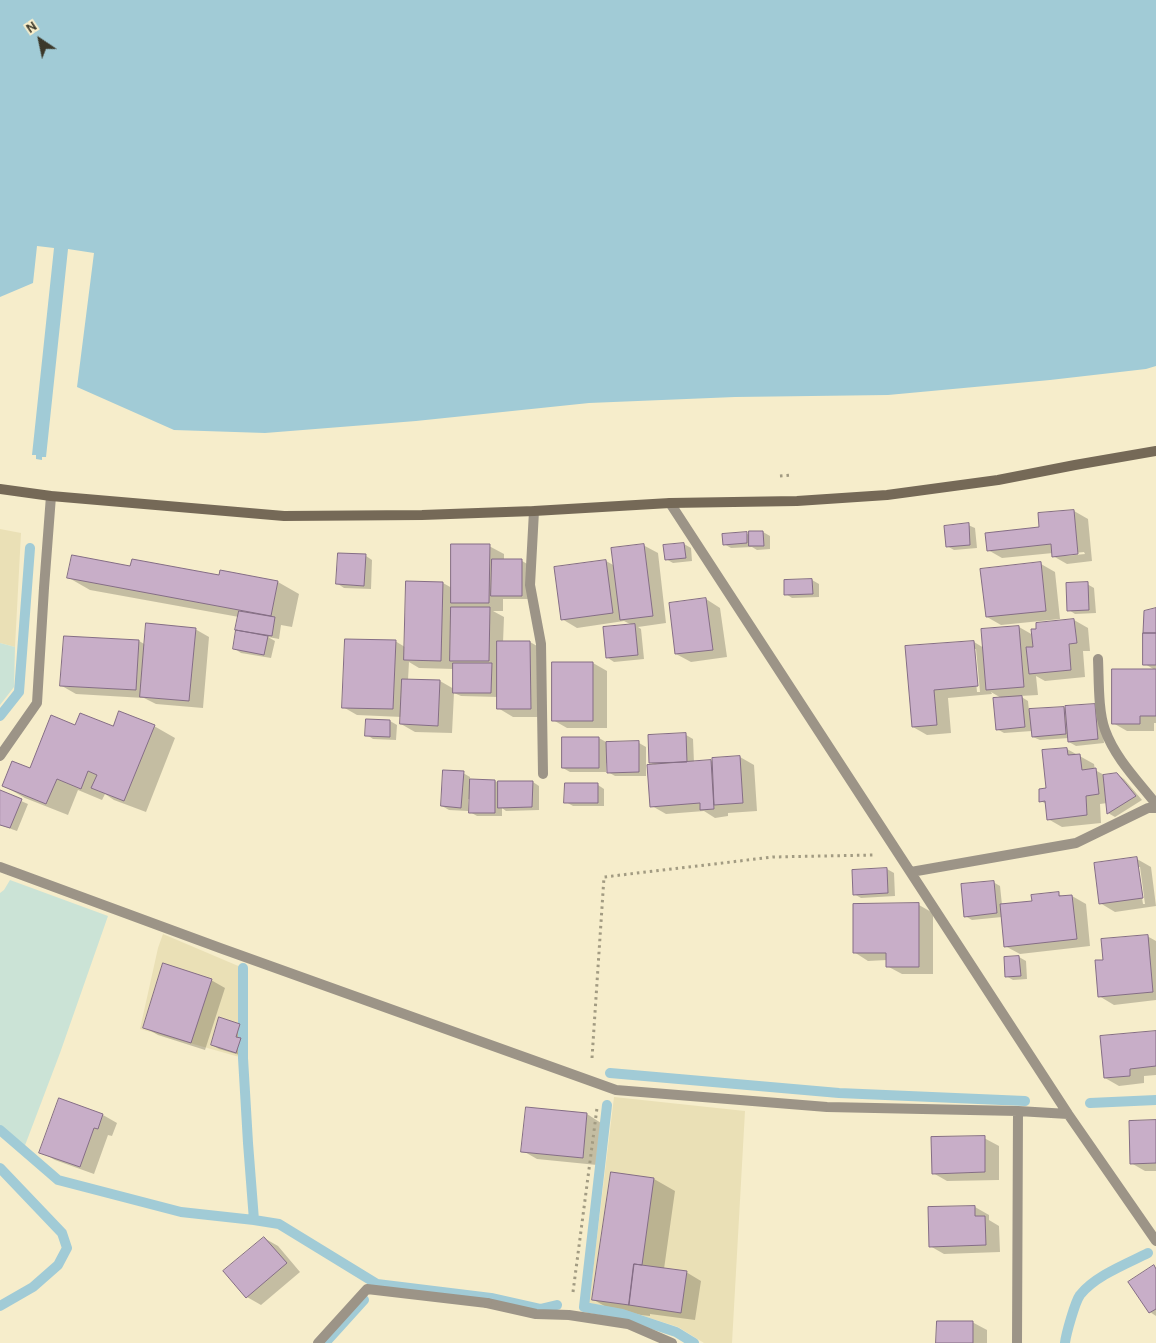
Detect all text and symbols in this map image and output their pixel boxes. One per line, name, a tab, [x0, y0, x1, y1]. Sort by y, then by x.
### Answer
north arrow	[15, 15, 65, 65]
text: N	[22, 17, 40, 37]

